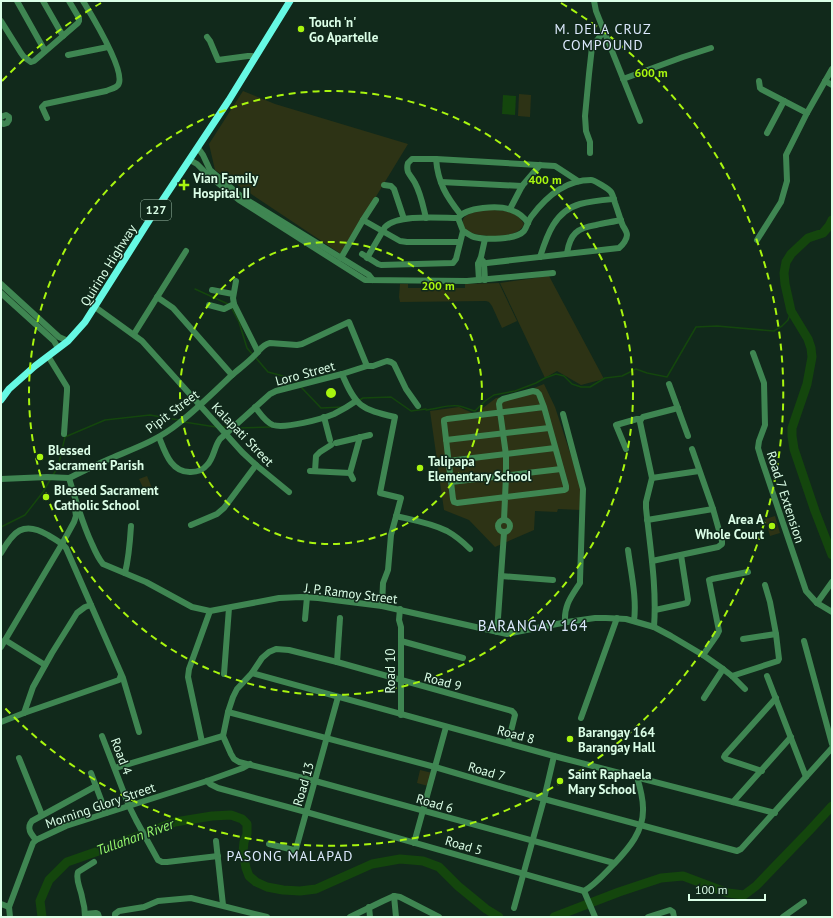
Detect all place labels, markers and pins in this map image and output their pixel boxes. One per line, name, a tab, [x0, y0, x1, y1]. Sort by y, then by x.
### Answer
place label: Touch 'n' Go Apartelle	[309, 14, 379, 46]
marker: Touch 'n' Go Apartelle	[296, 24, 306, 34]
place label: Vian Family Hospital II	[192, 170, 259, 202]
marker: Vian Family Hospital II	[178, 179, 190, 191]
centre of rings	[324, 386, 338, 400]
place label: Blessed Sacrament Parish	[48, 442, 144, 474]
marker: Blessed Sacrament Parish	[35, 452, 45, 462]
place label: Talipapa Elementary School	[428, 453, 532, 485]
marker: Talipapa Elementary School	[415, 463, 425, 473]
place label: Blessed Sacrament Catholic School	[54, 482, 159, 514]
marker: Blessed Sacrament Catholic School	[41, 492, 51, 502]
place label: Area A Whole Court	[695, 511, 764, 543]
marker: Area A Whole Court	[767, 521, 777, 531]
place label: Barangay 164 Barangay Hall	[578, 724, 655, 756]
marker: Barangay 164 Barangay Hall	[565, 734, 575, 744]
place label: Saint Raphaela Mary School	[568, 766, 651, 798]
marker: Saint Raphaela Mary School	[555, 776, 565, 786]

